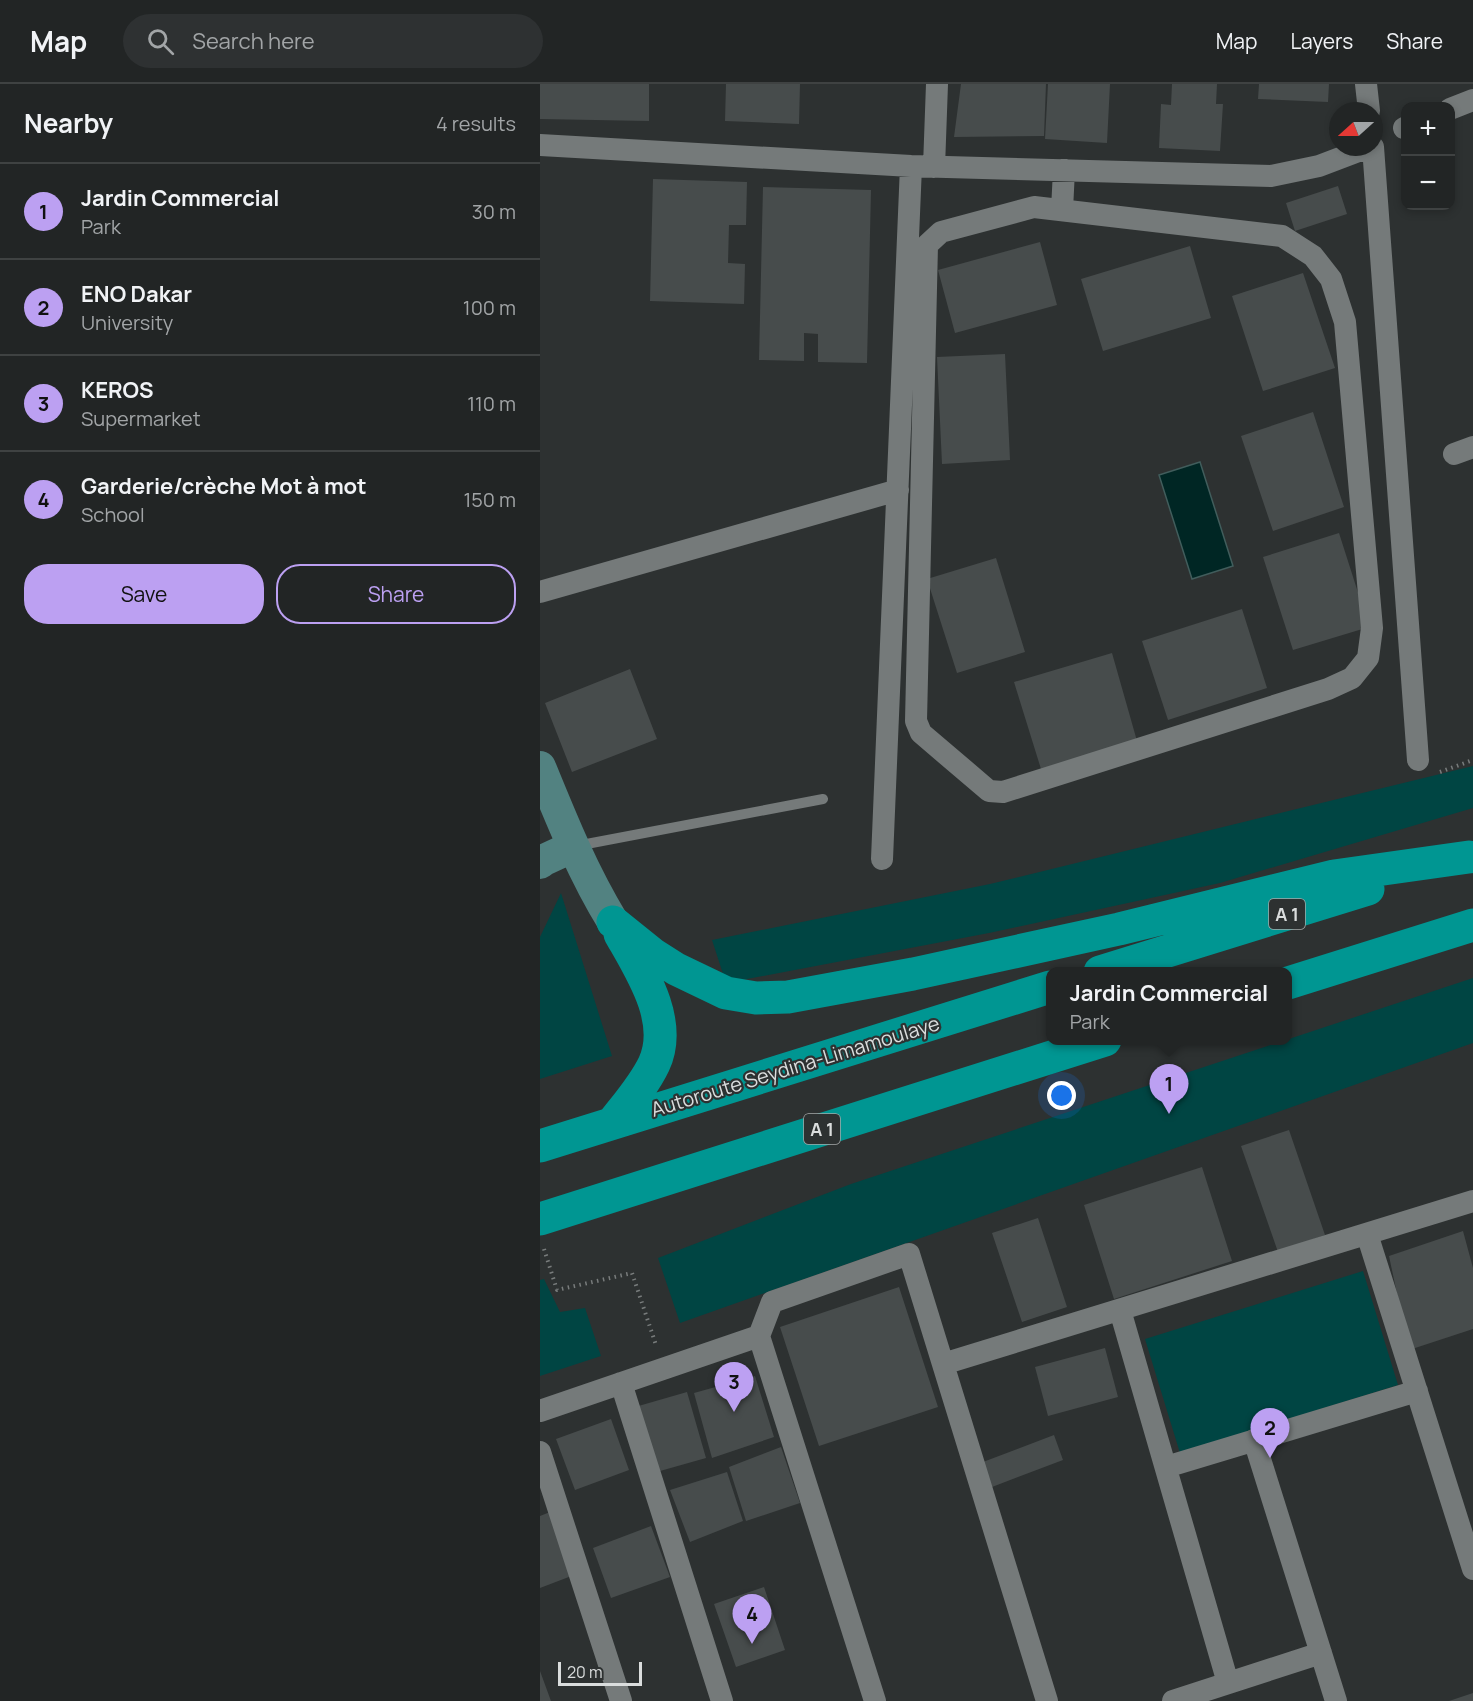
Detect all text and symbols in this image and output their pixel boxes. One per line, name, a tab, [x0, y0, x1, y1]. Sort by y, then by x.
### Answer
search box	[123, 14, 543, 68]
text: Map	[30, 22, 87, 60]
icon: search	[144, 25, 177, 58]
text: Search here	[192, 26, 315, 56]
text: Map	[1216, 27, 1257, 55]
text: Layers	[1290, 27, 1353, 55]
text: Share	[1386, 27, 1443, 55]
north arrow	[1329, 102, 1383, 156]
map controls	[1401, 102, 1455, 210]
button: +	[1401, 102, 1455, 156]
text: Nearby	[24, 105, 113, 141]
text: 4 results	[436, 110, 516, 137]
button: −	[1401, 156, 1455, 210]
text: Jardin Commercial	[81, 183, 280, 213]
text: 1	[39, 198, 48, 225]
text: 30 m	[472, 198, 516, 225]
text: Park	[81, 213, 121, 240]
text: ENO Dakar	[81, 279, 192, 309]
text: 2	[38, 294, 49, 321]
text: 100 m	[463, 294, 516, 321]
text: University	[81, 309, 173, 336]
text: KEROS	[81, 375, 154, 405]
text: 3	[38, 390, 49, 417]
text: 110 m	[467, 390, 516, 417]
text: Supermarket	[81, 405, 201, 432]
text: Garderie/crèche Mot à mot	[81, 471, 367, 501]
text: 4	[37, 486, 50, 513]
text: 150 m	[463, 486, 516, 513]
text: School	[81, 501, 145, 528]
button: Save	[24, 564, 264, 624]
button: Share	[276, 564, 516, 624]
road number: A 1	[1269, 899, 1305, 929]
popup	[1046, 967, 1292, 1045]
text: Jardin Commercial	[1070, 978, 1268, 1008]
text: Park	[1070, 1008, 1110, 1035]
street label: Autoroute Seydina-Limamoulaye	[647, 1009, 943, 1123]
pin: 1	[1150, 1064, 1188, 1114]
your location	[1047, 1081, 1076, 1110]
road number: A 1	[804, 1114, 840, 1144]
pin: 3	[714, 1362, 754, 1412]
pin: 2	[1250, 1408, 1290, 1458]
pin: 4	[732, 1594, 772, 1644]
scale bar	[558, 1659, 642, 1686]
text: 20 m	[567, 1661, 603, 1683]

